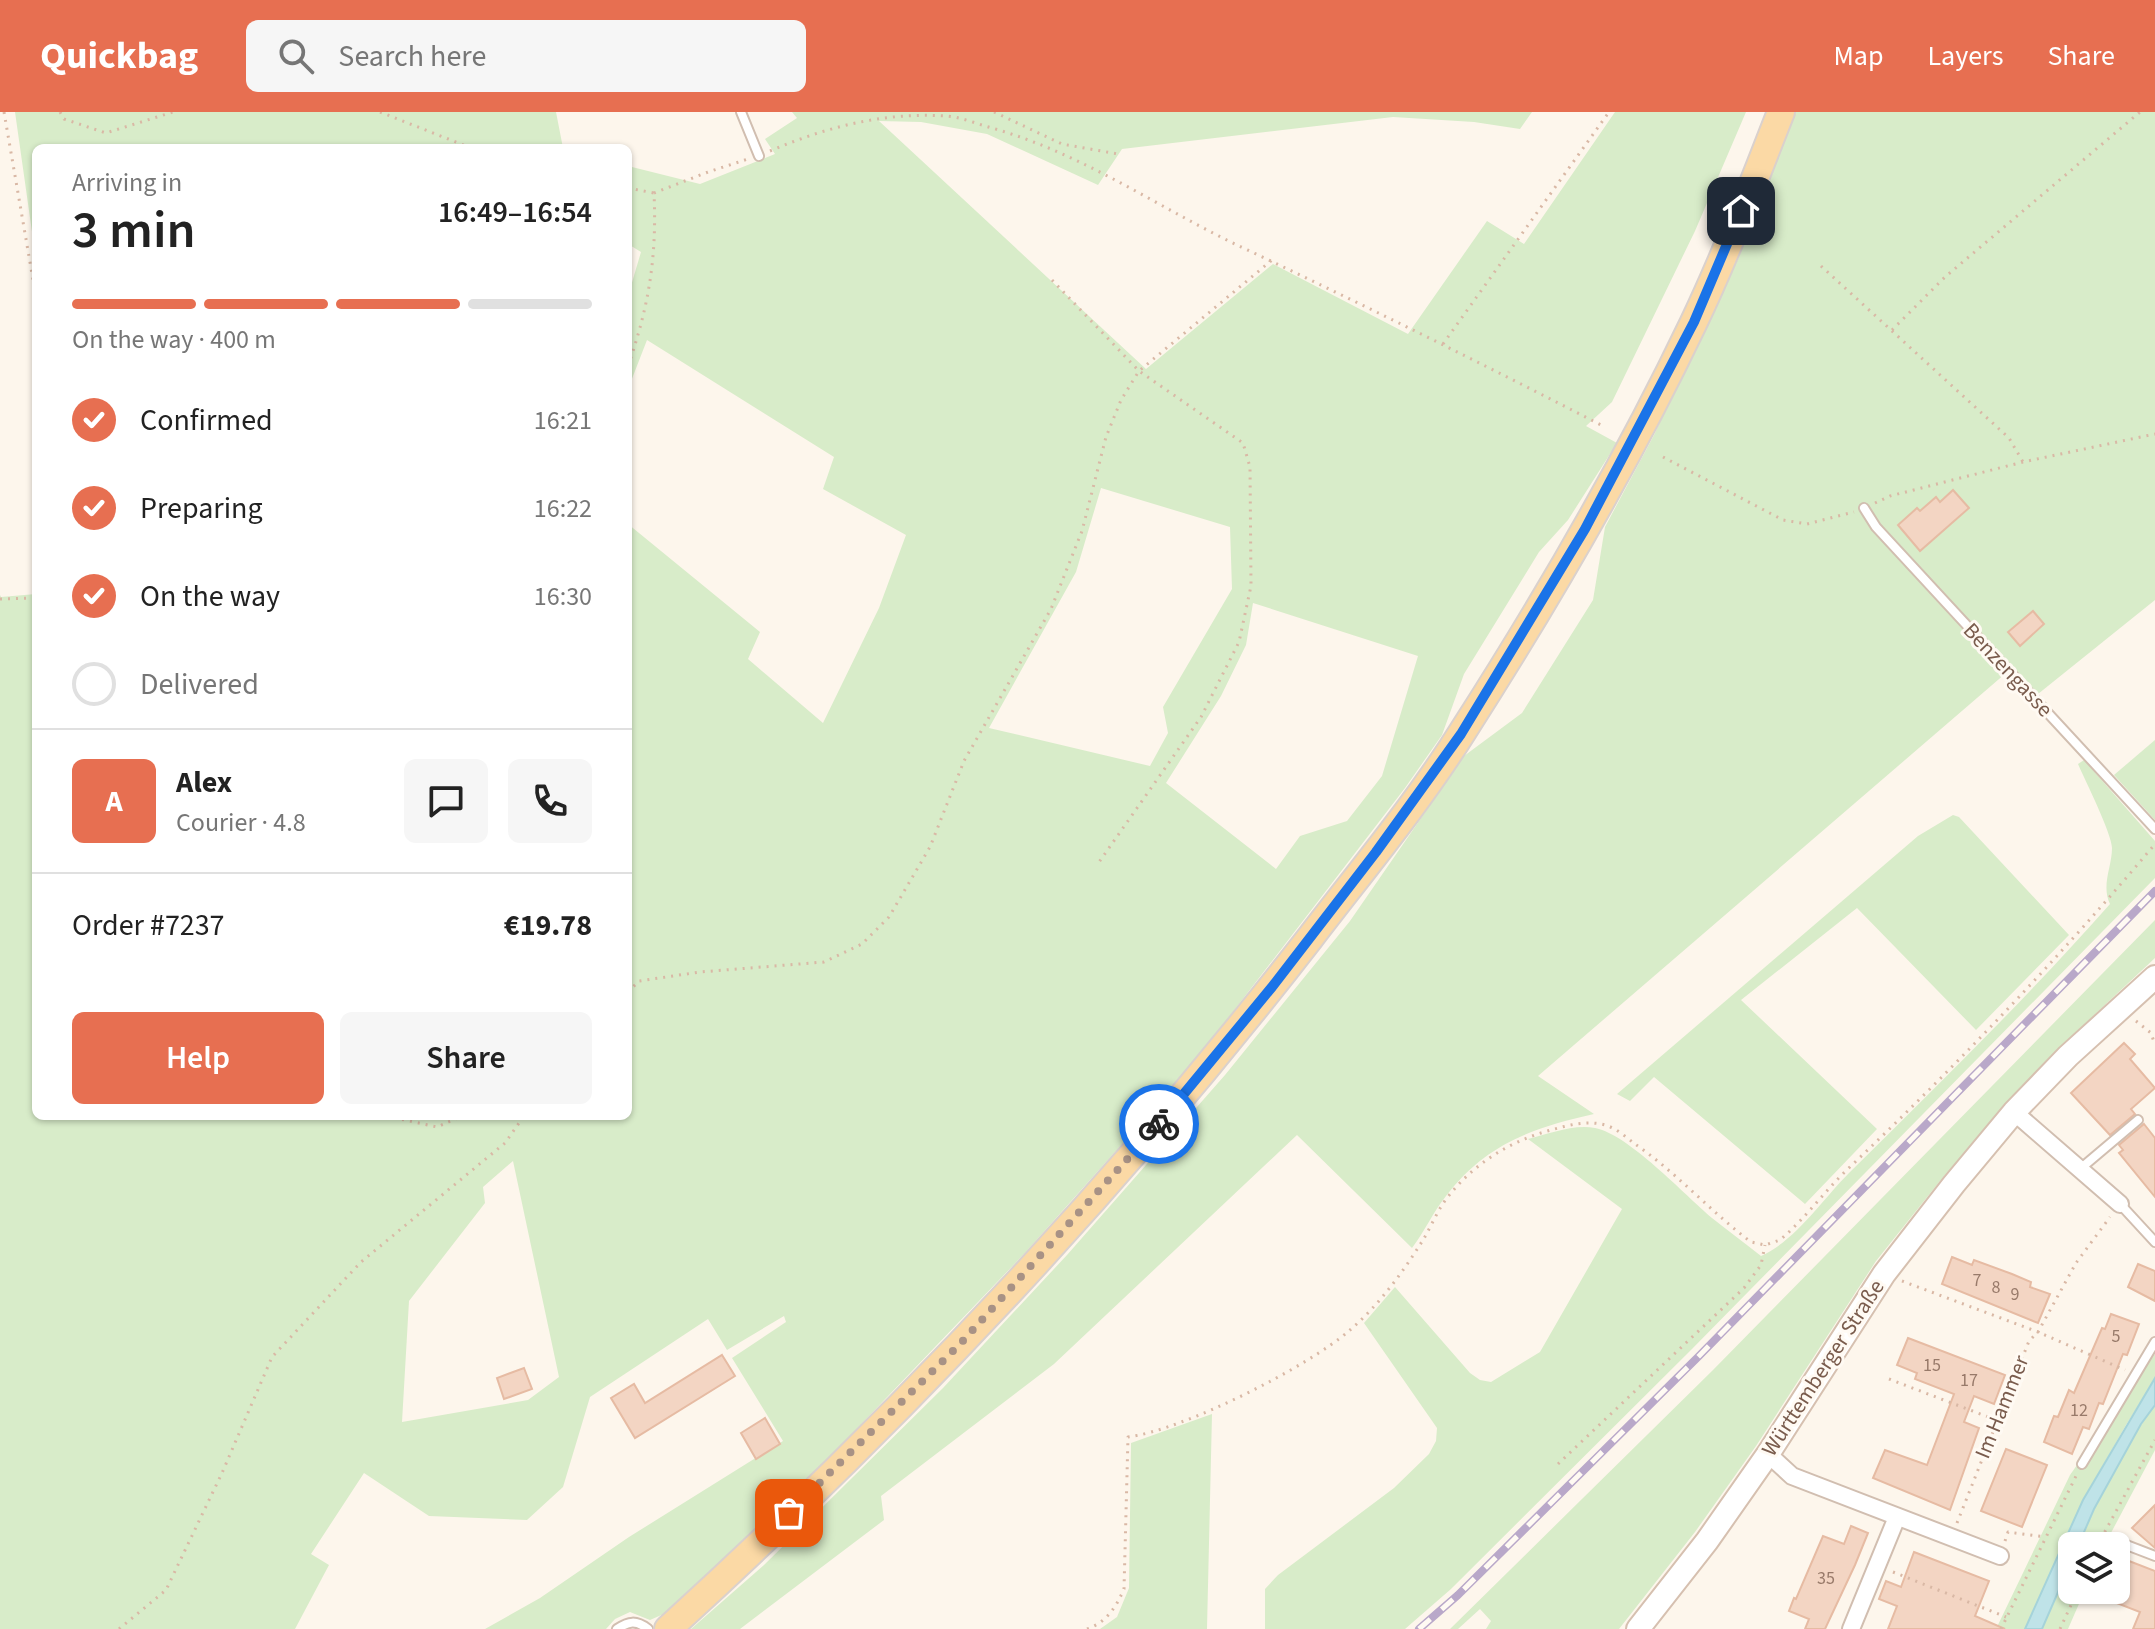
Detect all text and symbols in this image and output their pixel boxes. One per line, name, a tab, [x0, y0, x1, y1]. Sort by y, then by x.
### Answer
search box	[246, 20, 806, 92]
text: Quickbag	[40, 29, 198, 83]
icon: search	[274, 34, 318, 78]
text: Search here	[338, 35, 486, 78]
text: Map	[1833, 36, 1883, 76]
text: Layers	[1927, 36, 2003, 76]
text: Share	[2047, 36, 2115, 76]
text: Arriving in	[72, 164, 182, 201]
pin	[1707, 177, 1775, 245]
icon: home	[1719, 189, 1763, 233]
text: 16:49–16:54	[438, 191, 592, 234]
text: 3 min	[72, 194, 196, 268]
text: On the way · 400 m	[72, 321, 276, 358]
icon: check	[72, 398, 116, 442]
text: Confirmed	[140, 399, 273, 442]
text: 16:21	[534, 402, 592, 439]
icon: check	[72, 486, 116, 530]
text: Preparing	[140, 487, 263, 530]
text: 16:22	[534, 490, 592, 527]
icon: check	[72, 574, 116, 618]
text: On the way	[140, 575, 280, 618]
text: 16:30	[534, 578, 592, 615]
street label: Benzengasse	[1956, 616, 2060, 725]
text: Delivered	[140, 663, 259, 706]
button: chat	[404, 759, 488, 843]
button: phone	[508, 759, 592, 843]
text: Alex	[176, 761, 232, 804]
text: A	[105, 780, 123, 823]
text: Courier · 4.8	[176, 804, 306, 841]
text: Order #7237	[72, 904, 225, 947]
text: €19.78	[504, 904, 592, 947]
button: Help	[72, 1012, 324, 1104]
button: Share	[340, 1012, 592, 1104]
courier	[1119, 1084, 1199, 1164]
icon: bike	[1137, 1102, 1181, 1146]
house number: 7	[1973, 1268, 1982, 1293]
street label: Württemberger Straße	[1754, 1273, 1892, 1463]
house number: 8	[1992, 1275, 2001, 1300]
house number: 9	[2011, 1282, 2020, 1307]
house number: 5	[2112, 1324, 2121, 1349]
street label: Im Hammer	[1967, 1350, 2037, 1463]
house number: 15	[1923, 1353, 1941, 1378]
house number: 17	[1960, 1368, 1978, 1393]
house number: 12	[2070, 1398, 2088, 1423]
pin	[755, 1479, 823, 1547]
icon: bag	[767, 1491, 811, 1535]
map controls	[2058, 1532, 2130, 1604]
button: layers	[2058, 1532, 2130, 1604]
house number: 35	[1817, 1566, 1835, 1591]

